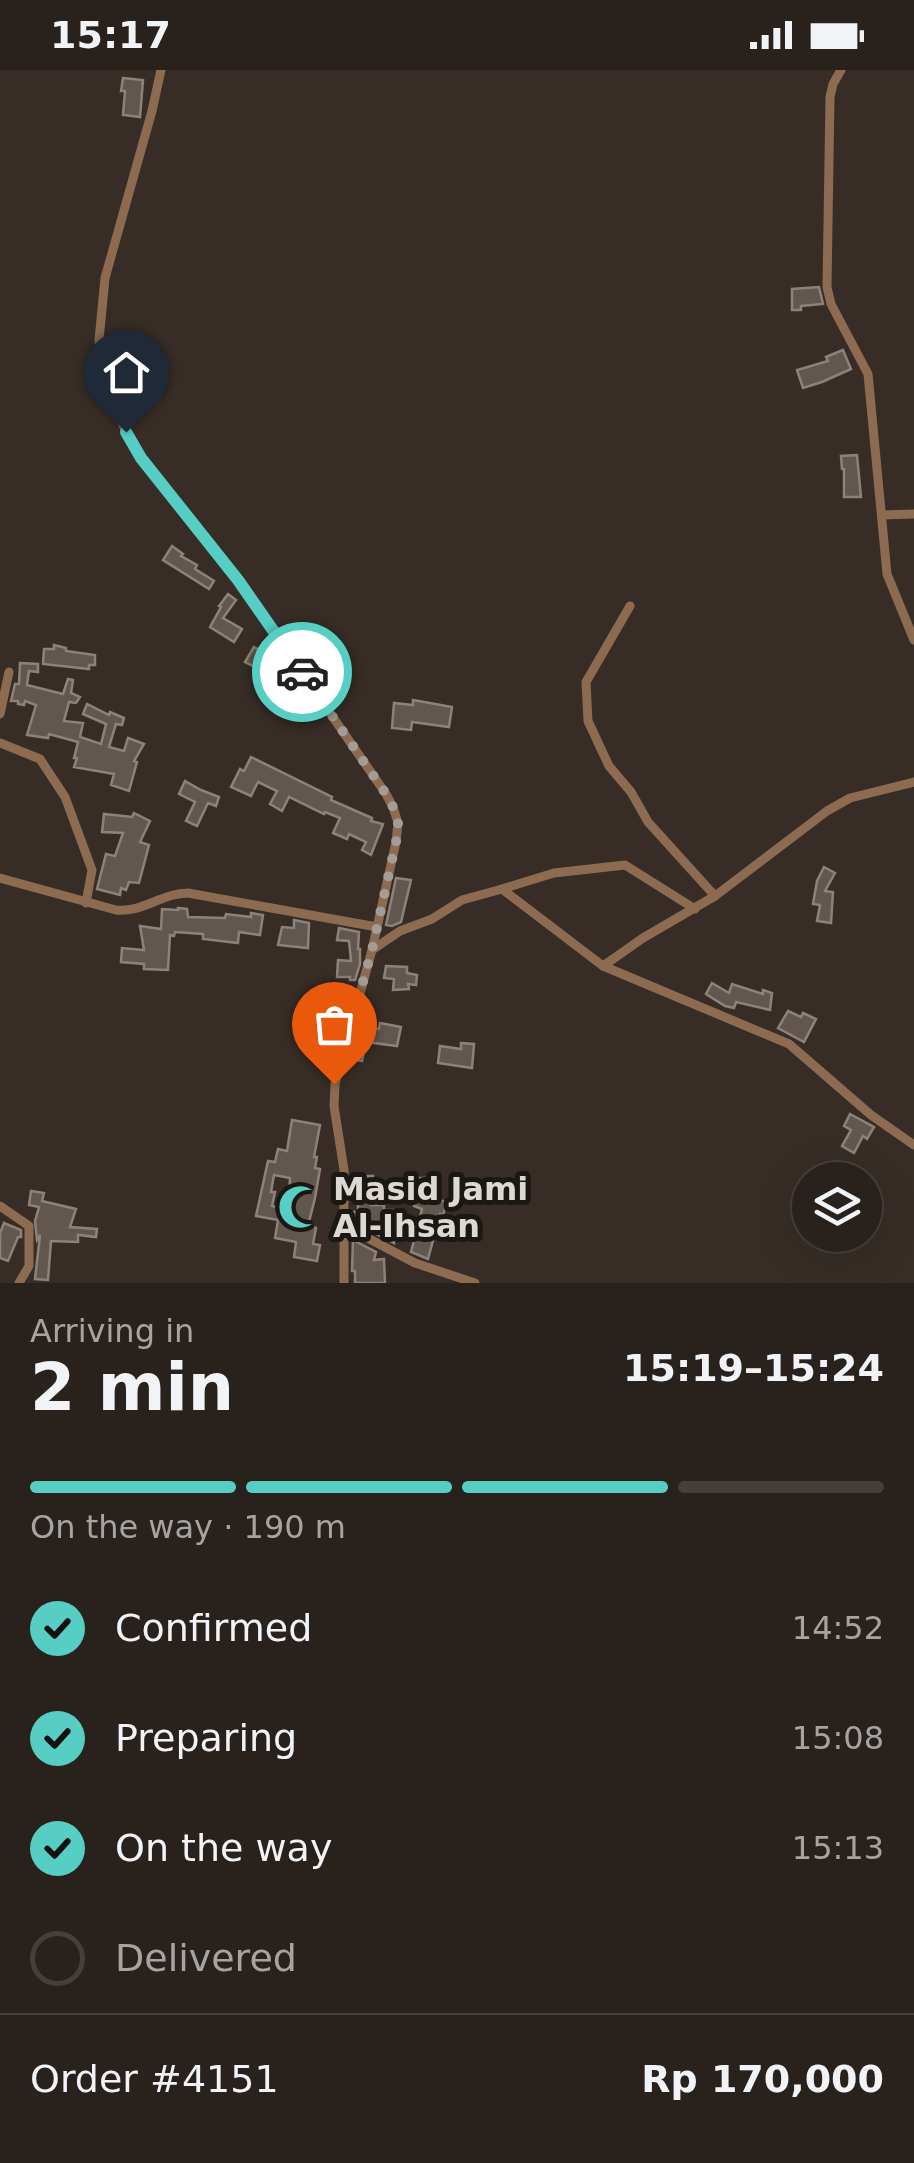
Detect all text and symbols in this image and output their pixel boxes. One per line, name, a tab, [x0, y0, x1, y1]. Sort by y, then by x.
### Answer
text: 15:17	[50, 13, 171, 57]
pin	[84, 330, 169, 433]
icon: home	[99, 345, 154, 400]
courier	[252, 622, 352, 722]
icon: car	[275, 645, 330, 700]
pin	[292, 982, 377, 1085]
icon: bag	[307, 997, 362, 1052]
map controls	[792, 1162, 882, 1252]
button: layers	[792, 1162, 882, 1252]
place label: Masid Jami Al-Ihsan	[333, 1170, 528, 1245]
mosque icon: Masid Jami Al-Ihsan	[276, 1183, 324, 1231]
text: Arriving in	[30, 1312, 194, 1350]
text: 15:19–15:24	[623, 1346, 884, 1390]
text: 2 min	[30, 1350, 234, 1425]
text: On the way · 190 m	[30, 1508, 346, 1546]
icon: check	[30, 1601, 85, 1656]
text: Confirmed	[115, 1606, 312, 1650]
text: 14:52	[792, 1609, 884, 1647]
icon: check	[30, 1711, 85, 1766]
text: Preparing	[115, 1716, 297, 1760]
text: 15:08	[792, 1719, 884, 1757]
icon: check	[30, 1821, 85, 1876]
text: On the way	[115, 1826, 332, 1870]
text: 15:13	[792, 1829, 884, 1867]
text: Delivered	[115, 1936, 297, 1980]
text: Order #4151	[30, 2057, 279, 2101]
text: Rp 170,000	[641, 2057, 884, 2101]

